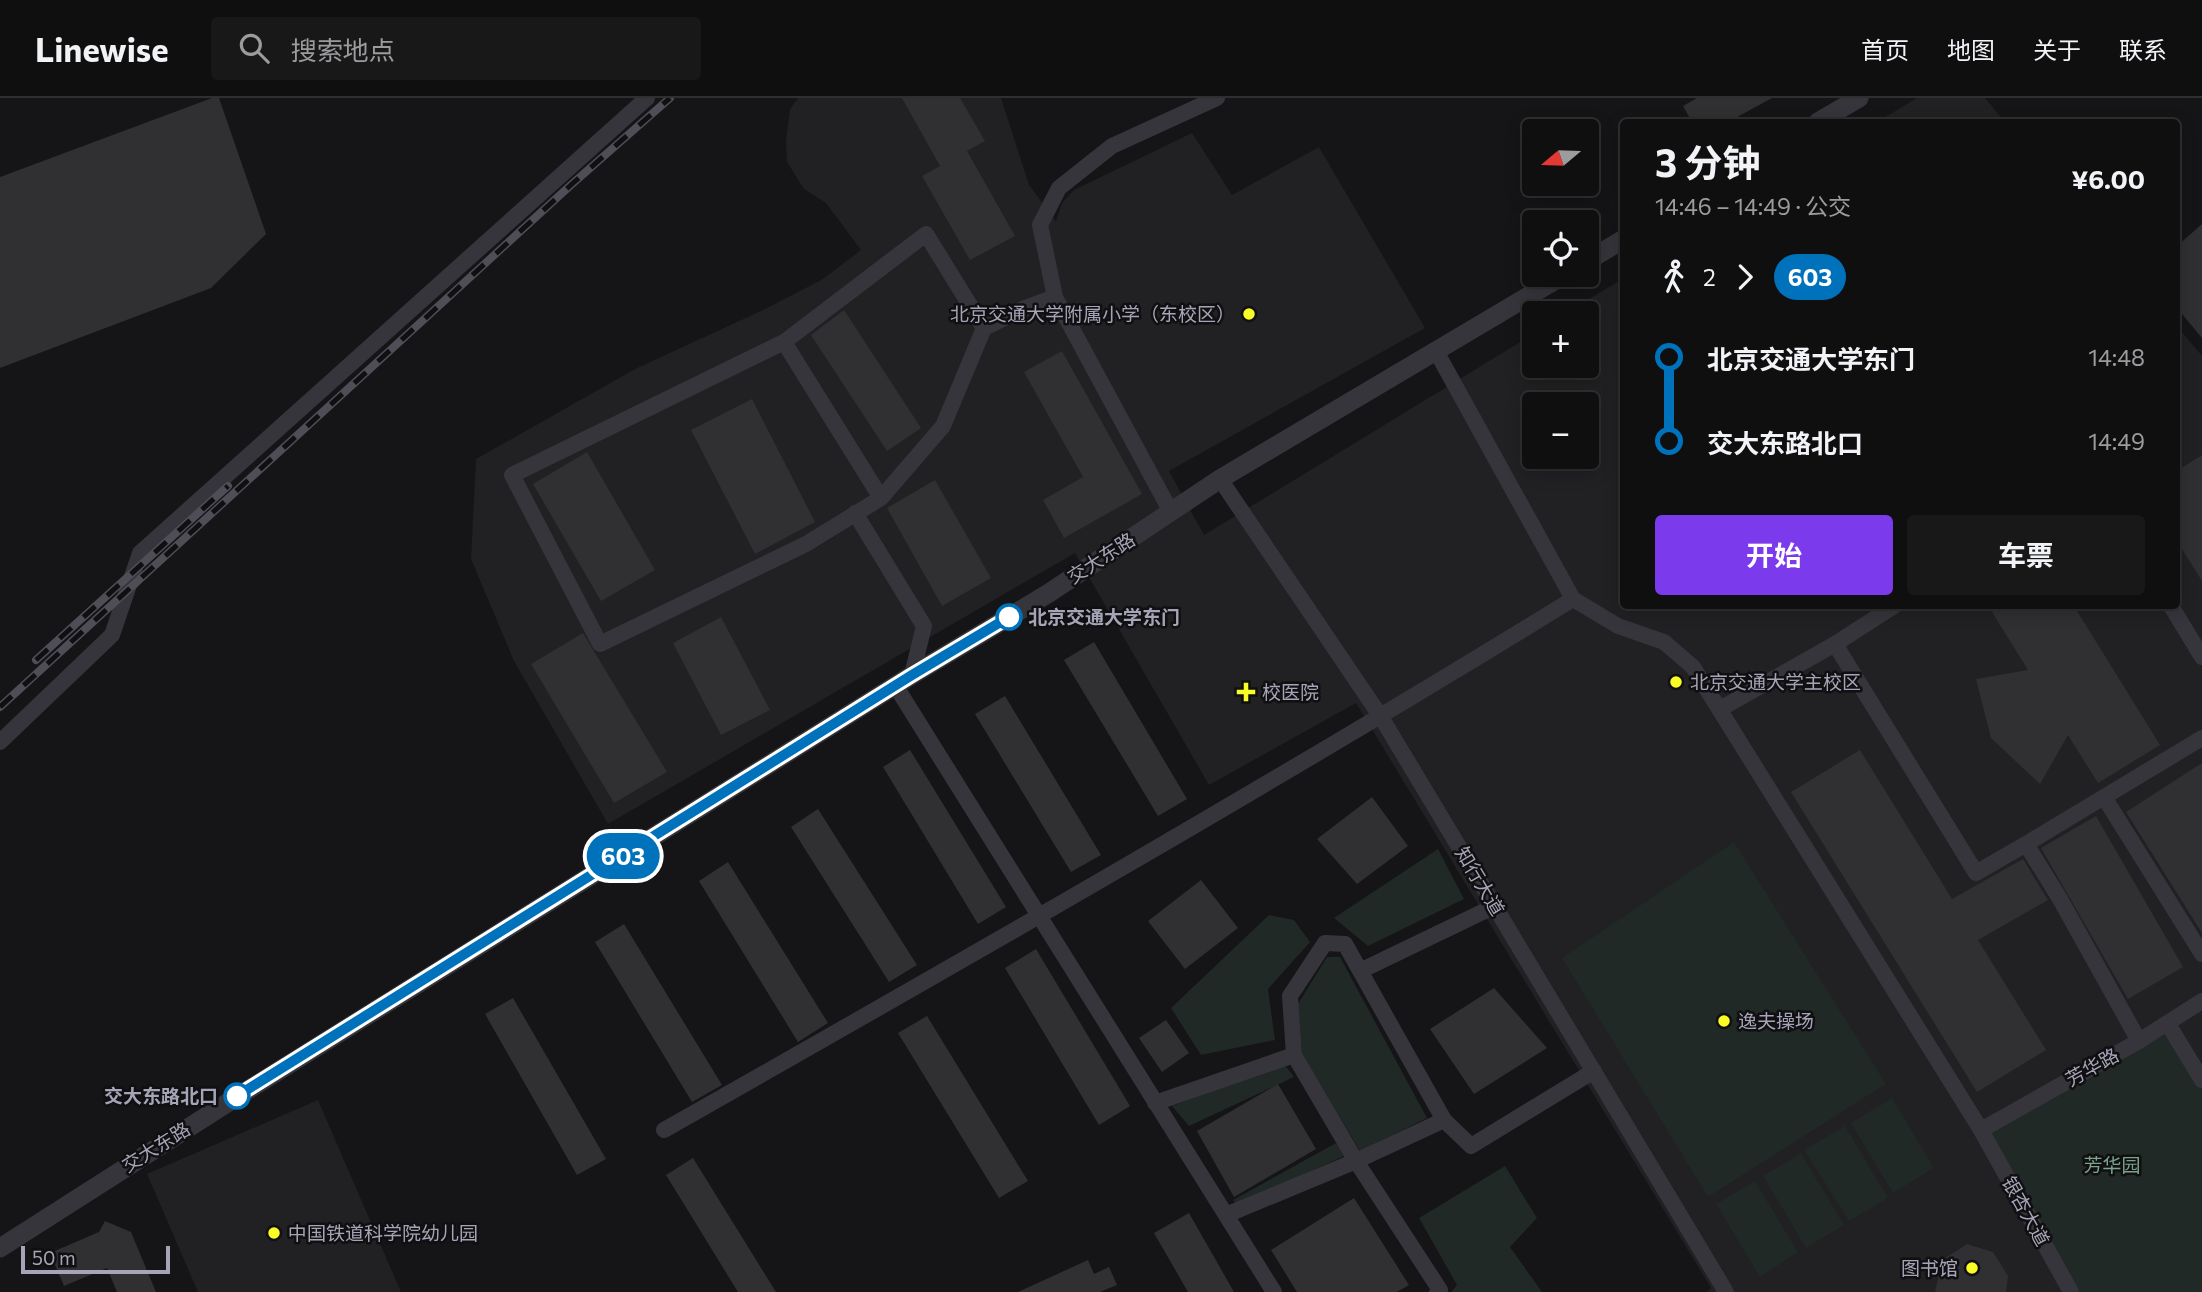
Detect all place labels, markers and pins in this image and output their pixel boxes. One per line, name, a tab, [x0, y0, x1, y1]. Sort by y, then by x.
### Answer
place label: 北京交通大学附属小学（东校区）	[950, 302, 1235, 325]
marker: 北京交通大学附属小学（东校区）	[1241, 306, 1257, 322]
marker: 北京交通大学东门	[996, 604, 1022, 630]
place label: 北京交通大学东门	[1028, 605, 1180, 628]
place label: 北京交通大学主校区	[1690, 670, 1861, 693]
marker: 北京交通大学主校区	[1668, 674, 1684, 690]
place label: 校医院	[1262, 680, 1319, 703]
marker: 校医院	[1236, 682, 1256, 702]
place label: 逸夫操场	[1738, 1009, 1814, 1032]
marker: 逸夫操场	[1716, 1013, 1732, 1029]
marker: 交大东路北口	[224, 1083, 250, 1109]
place label: 交大东路北口	[104, 1084, 218, 1107]
place label: 中国铁道科学院幼儿园	[288, 1221, 478, 1244]
marker: 中国铁道科学院幼儿园	[266, 1225, 282, 1241]
place label: 图书馆	[1901, 1256, 1958, 1279]
marker: 图书馆	[1964, 1260, 1980, 1276]

